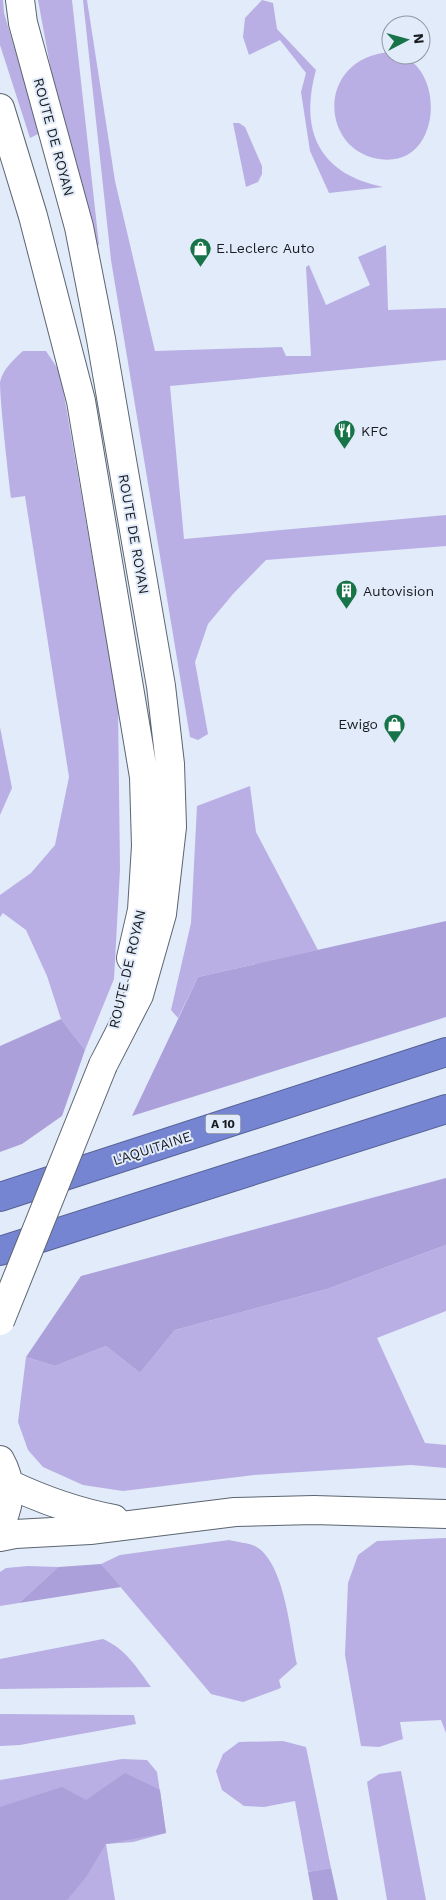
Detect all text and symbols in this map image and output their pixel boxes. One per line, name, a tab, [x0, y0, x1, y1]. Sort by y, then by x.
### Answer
north arrow	[381, 15, 431, 65]
text: N	[410, 33, 427, 45]
street label: ROUTE DE ROYAN	[31, 76, 77, 198]
shop icon: E.Leclerc Auto	[188, 236, 212, 267]
place label: E.Leclerc Auto	[216, 240, 315, 256]
restaurant icon: KFC	[333, 419, 357, 450]
place label: KFC	[361, 423, 388, 439]
street label: ROUTE DE ROYAN	[116, 473, 152, 595]
building icon: Autovision	[335, 579, 359, 610]
place label: Autovision	[363, 583, 434, 599]
shop icon: Ewigo	[382, 712, 406, 743]
place label: Ewigo	[338, 716, 378, 732]
street label: ROUTE DE ROYAN	[106, 908, 148, 1030]
road number: A 10	[206, 1114, 240, 1134]
street label: L'AQUITAINE	[111, 1128, 193, 1168]

